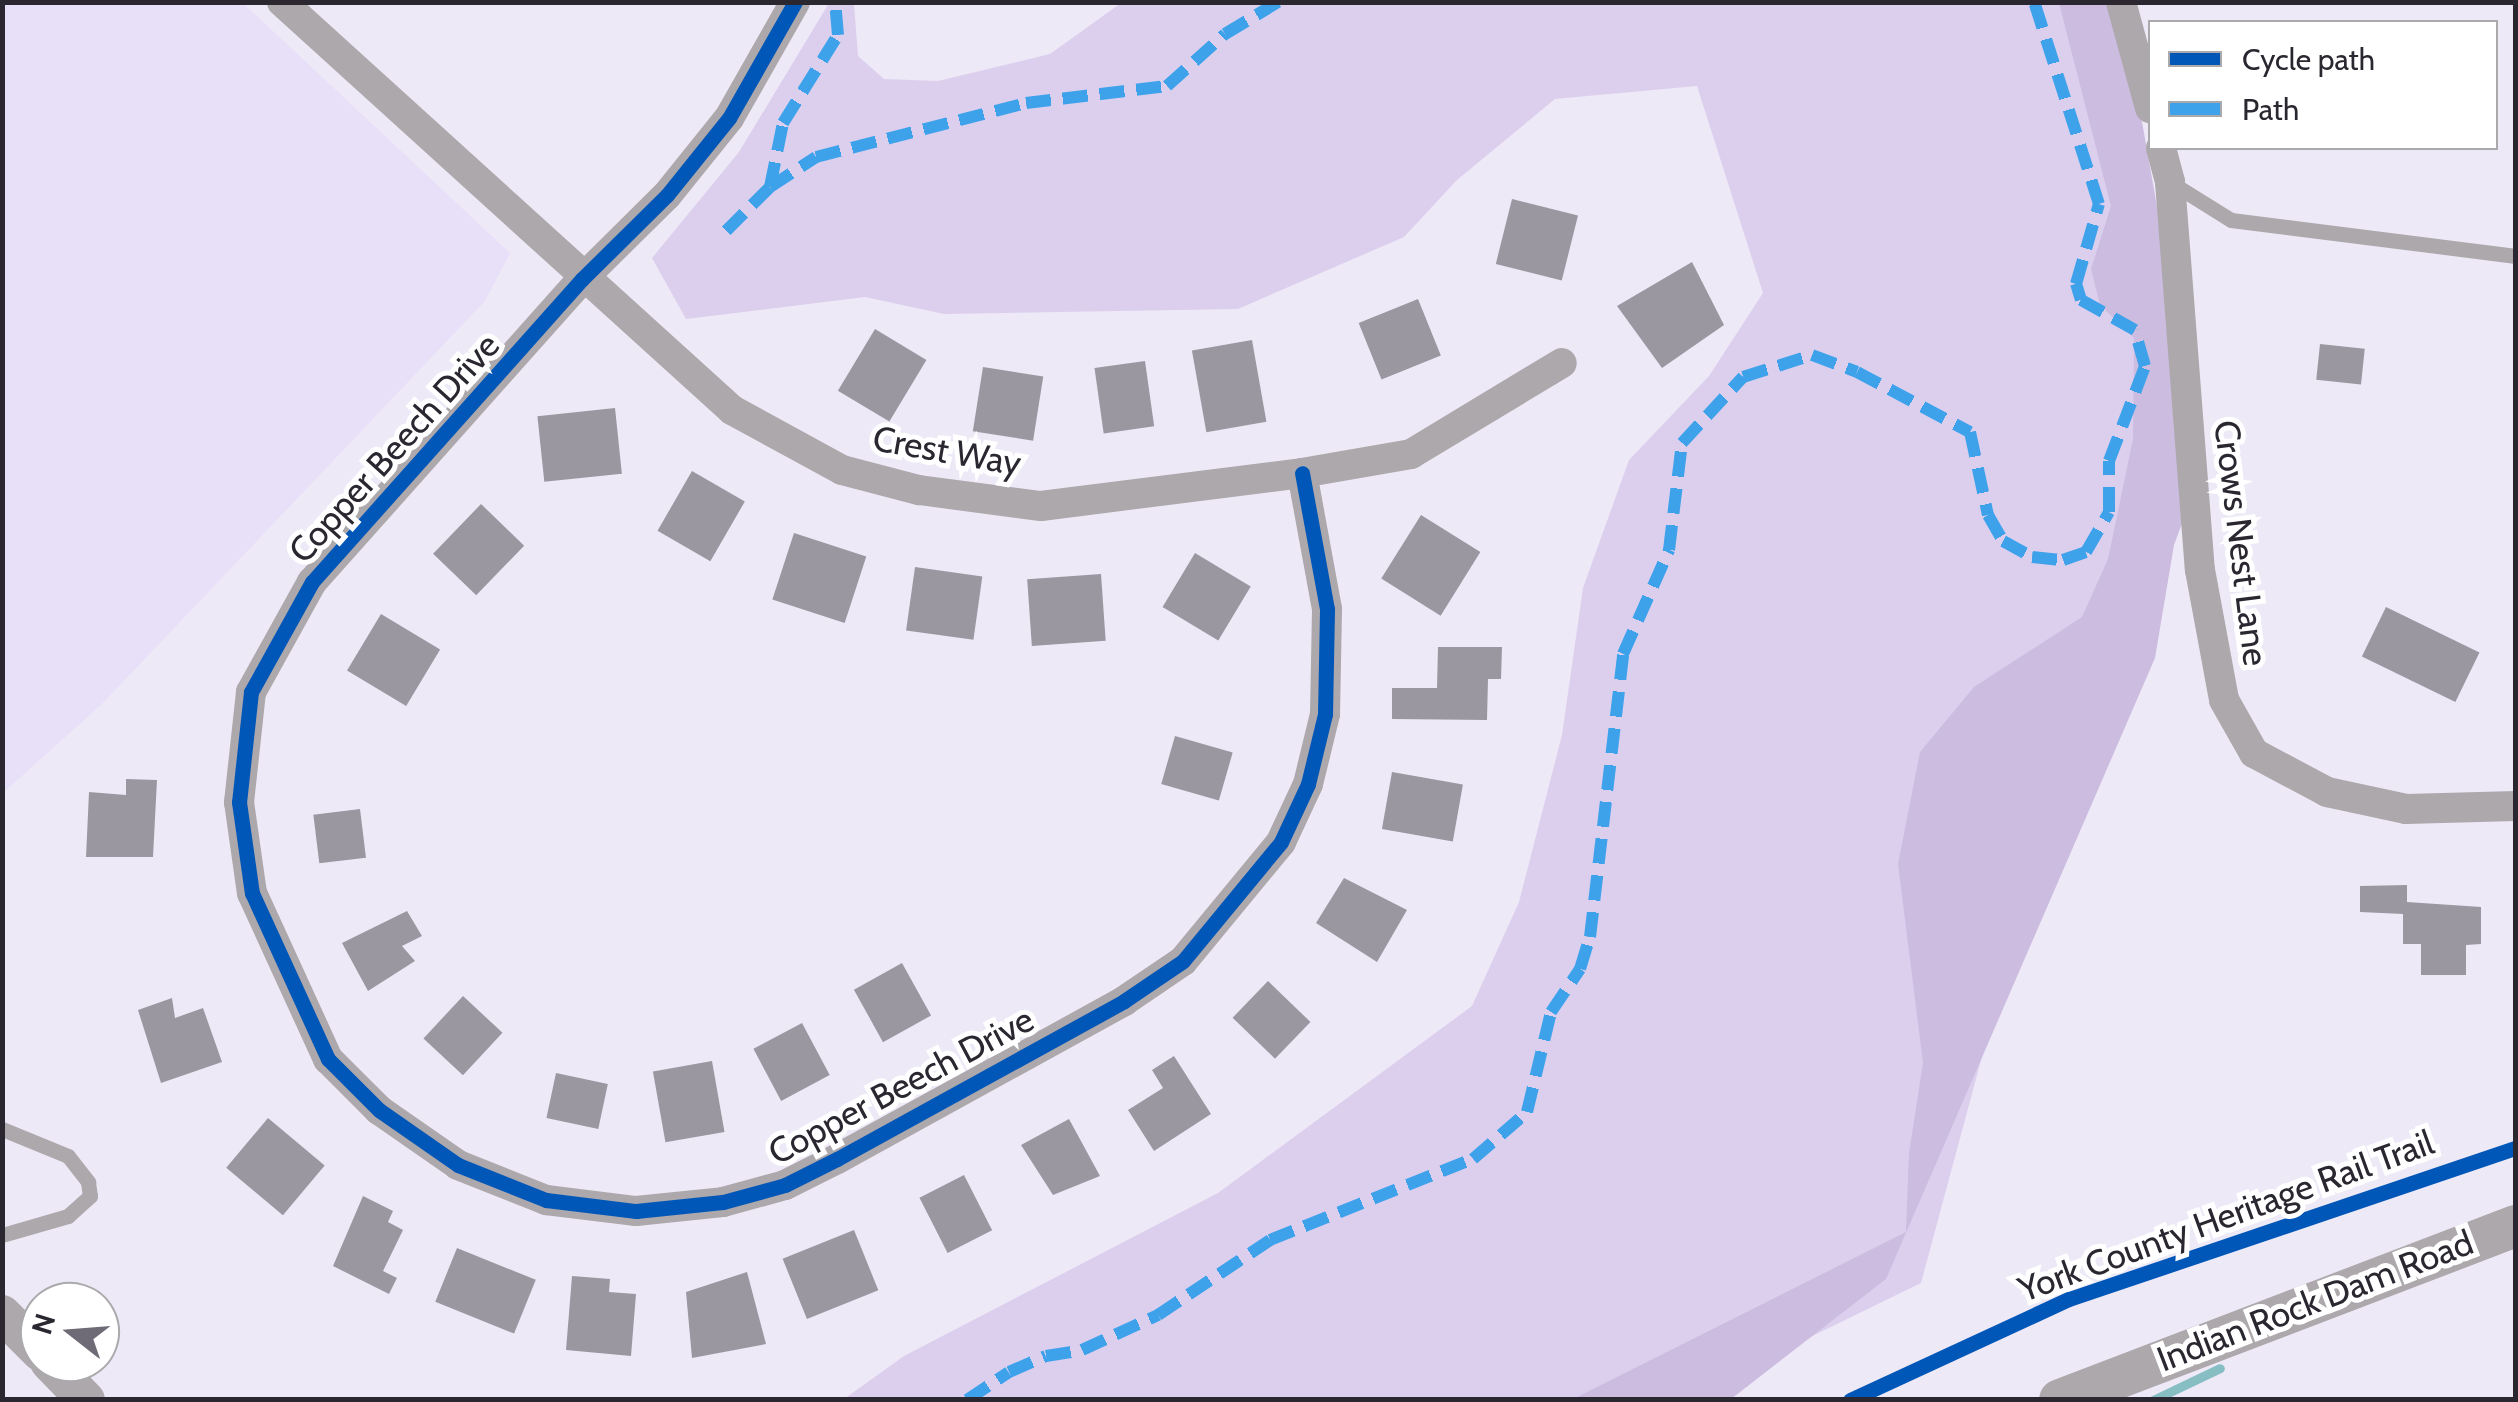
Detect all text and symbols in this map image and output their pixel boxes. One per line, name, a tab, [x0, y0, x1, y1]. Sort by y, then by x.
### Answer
legend	[2148, 20, 2498, 150]
text: Cycle path	[2242, 41, 2375, 78]
text: Path	[2242, 91, 2299, 128]
street label: Copper Beech Drive	[280, 325, 508, 571]
street label: Crest Way	[870, 417, 1024, 485]
street label: Crows Nest Lane	[2205, 418, 2277, 668]
street label: Copper Beech Drive	[761, 998, 1041, 1174]
street label: York County Heritage Rail Trail	[2013, 1121, 2439, 1311]
street label: Indian Rock Dam Road	[2151, 1221, 2479, 1381]
north arrow	[20, 1282, 120, 1382]
text: N	[24, 1309, 62, 1338]

